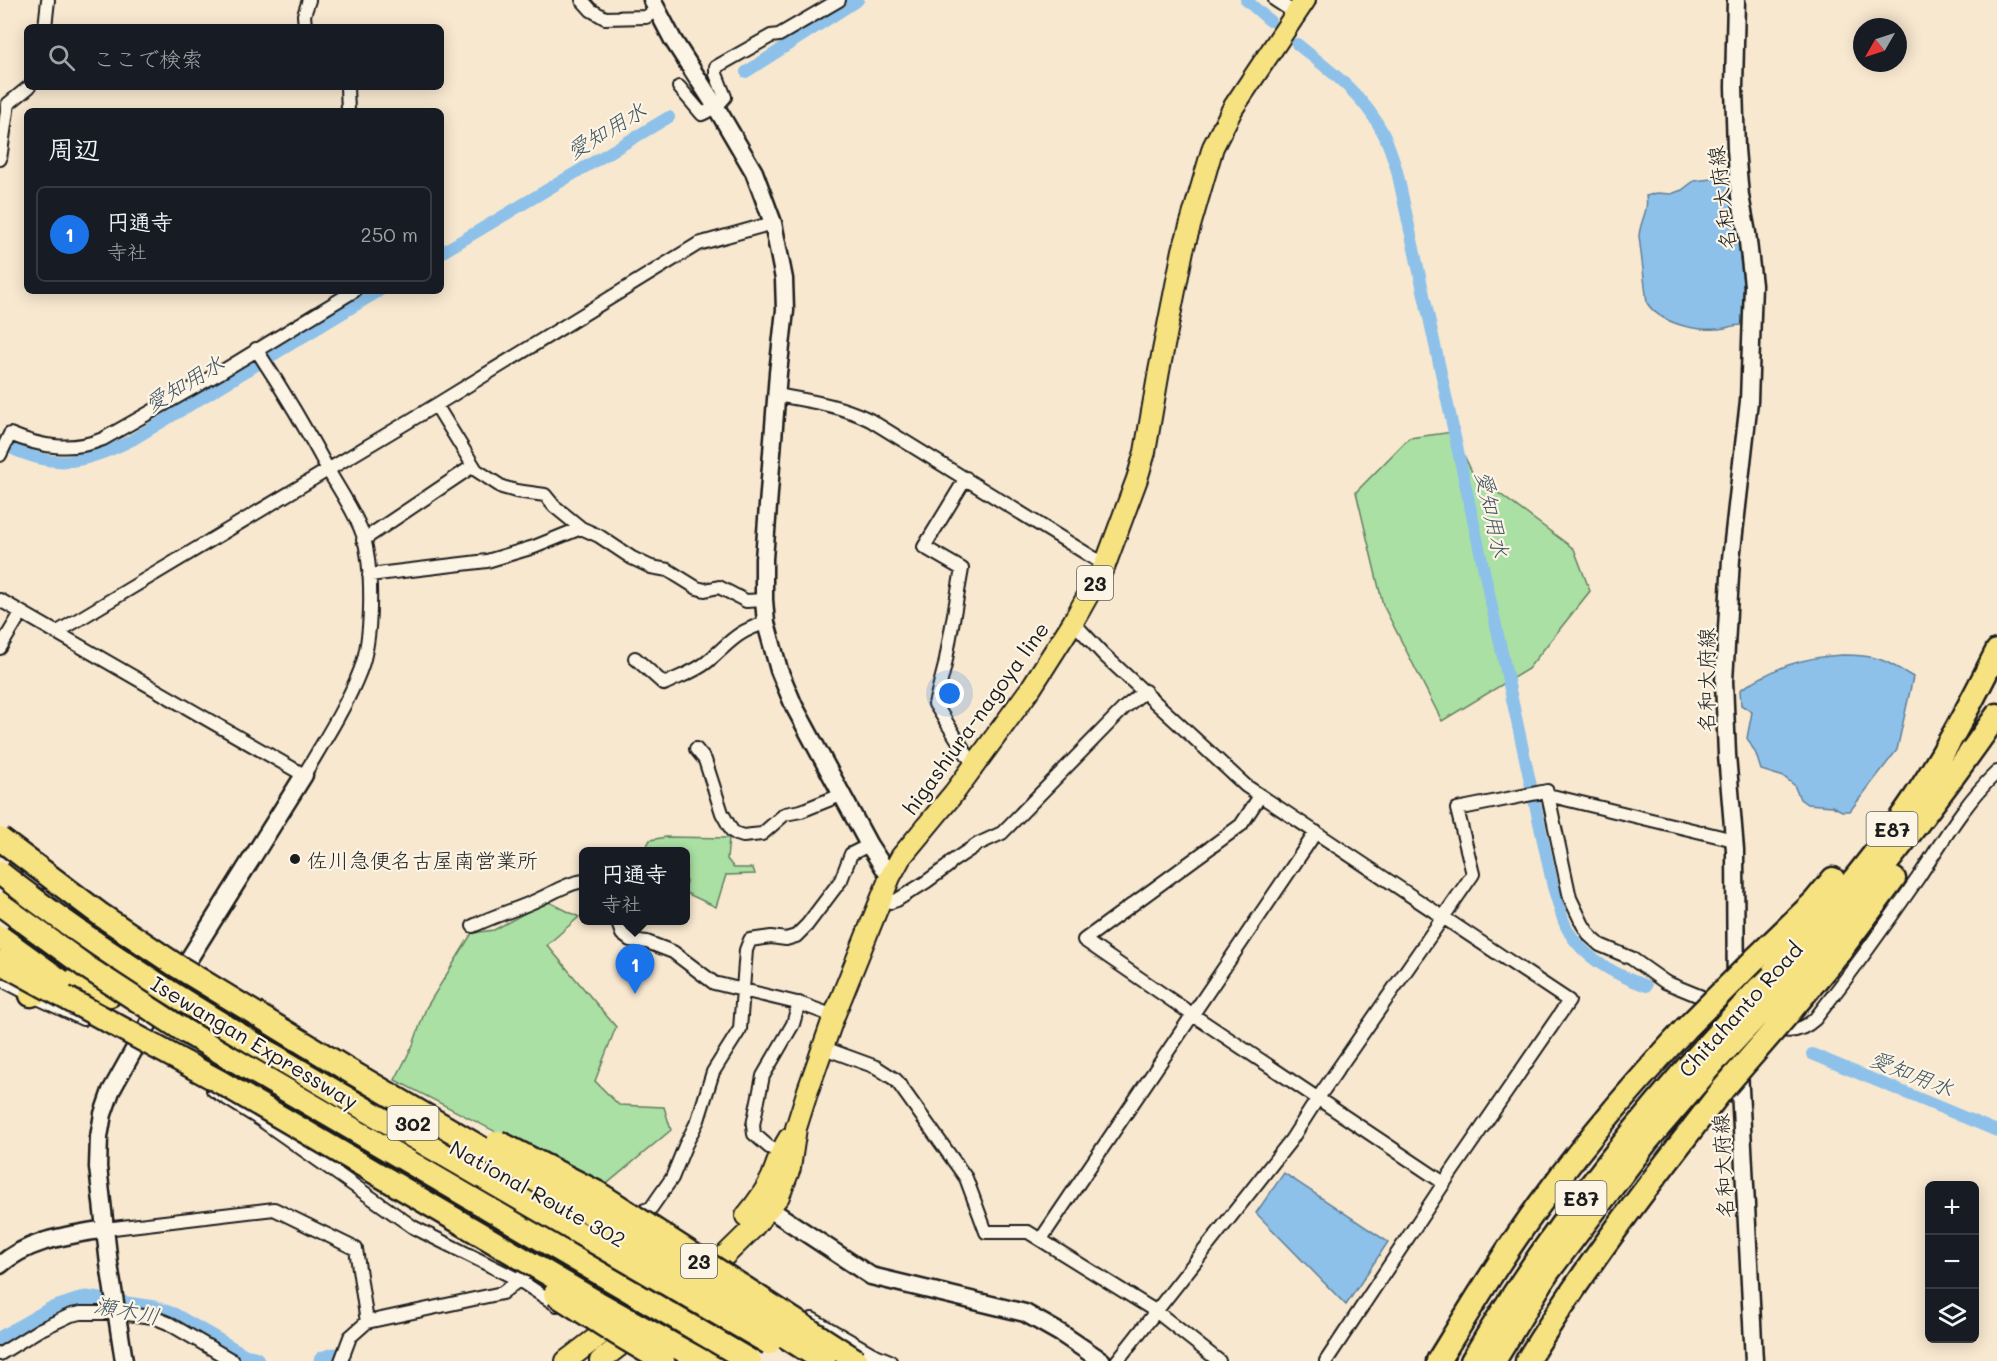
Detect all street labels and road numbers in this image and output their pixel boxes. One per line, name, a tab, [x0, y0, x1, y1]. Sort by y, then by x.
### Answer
street label: 名和大府線	[1701, 144, 1741, 252]
road number: 23	[1077, 566, 1113, 600]
street label: higashiura-nagoya line	[896, 616, 1054, 820]
street label: 名和大府線	[1692, 628, 1719, 733]
road number: E87	[1866, 812, 1918, 846]
street label: Chitahanto Road	[1672, 936, 1808, 1082]
street label: Isewangan Expressway	[146, 969, 364, 1115]
road number: 302	[388, 1106, 438, 1140]
street label: 名和大府線	[1706, 1113, 1738, 1219]
street label: National Route 302	[445, 1134, 631, 1252]
road number: E87	[1556, 1181, 1606, 1215]
road number: 23	[681, 1244, 717, 1278]

